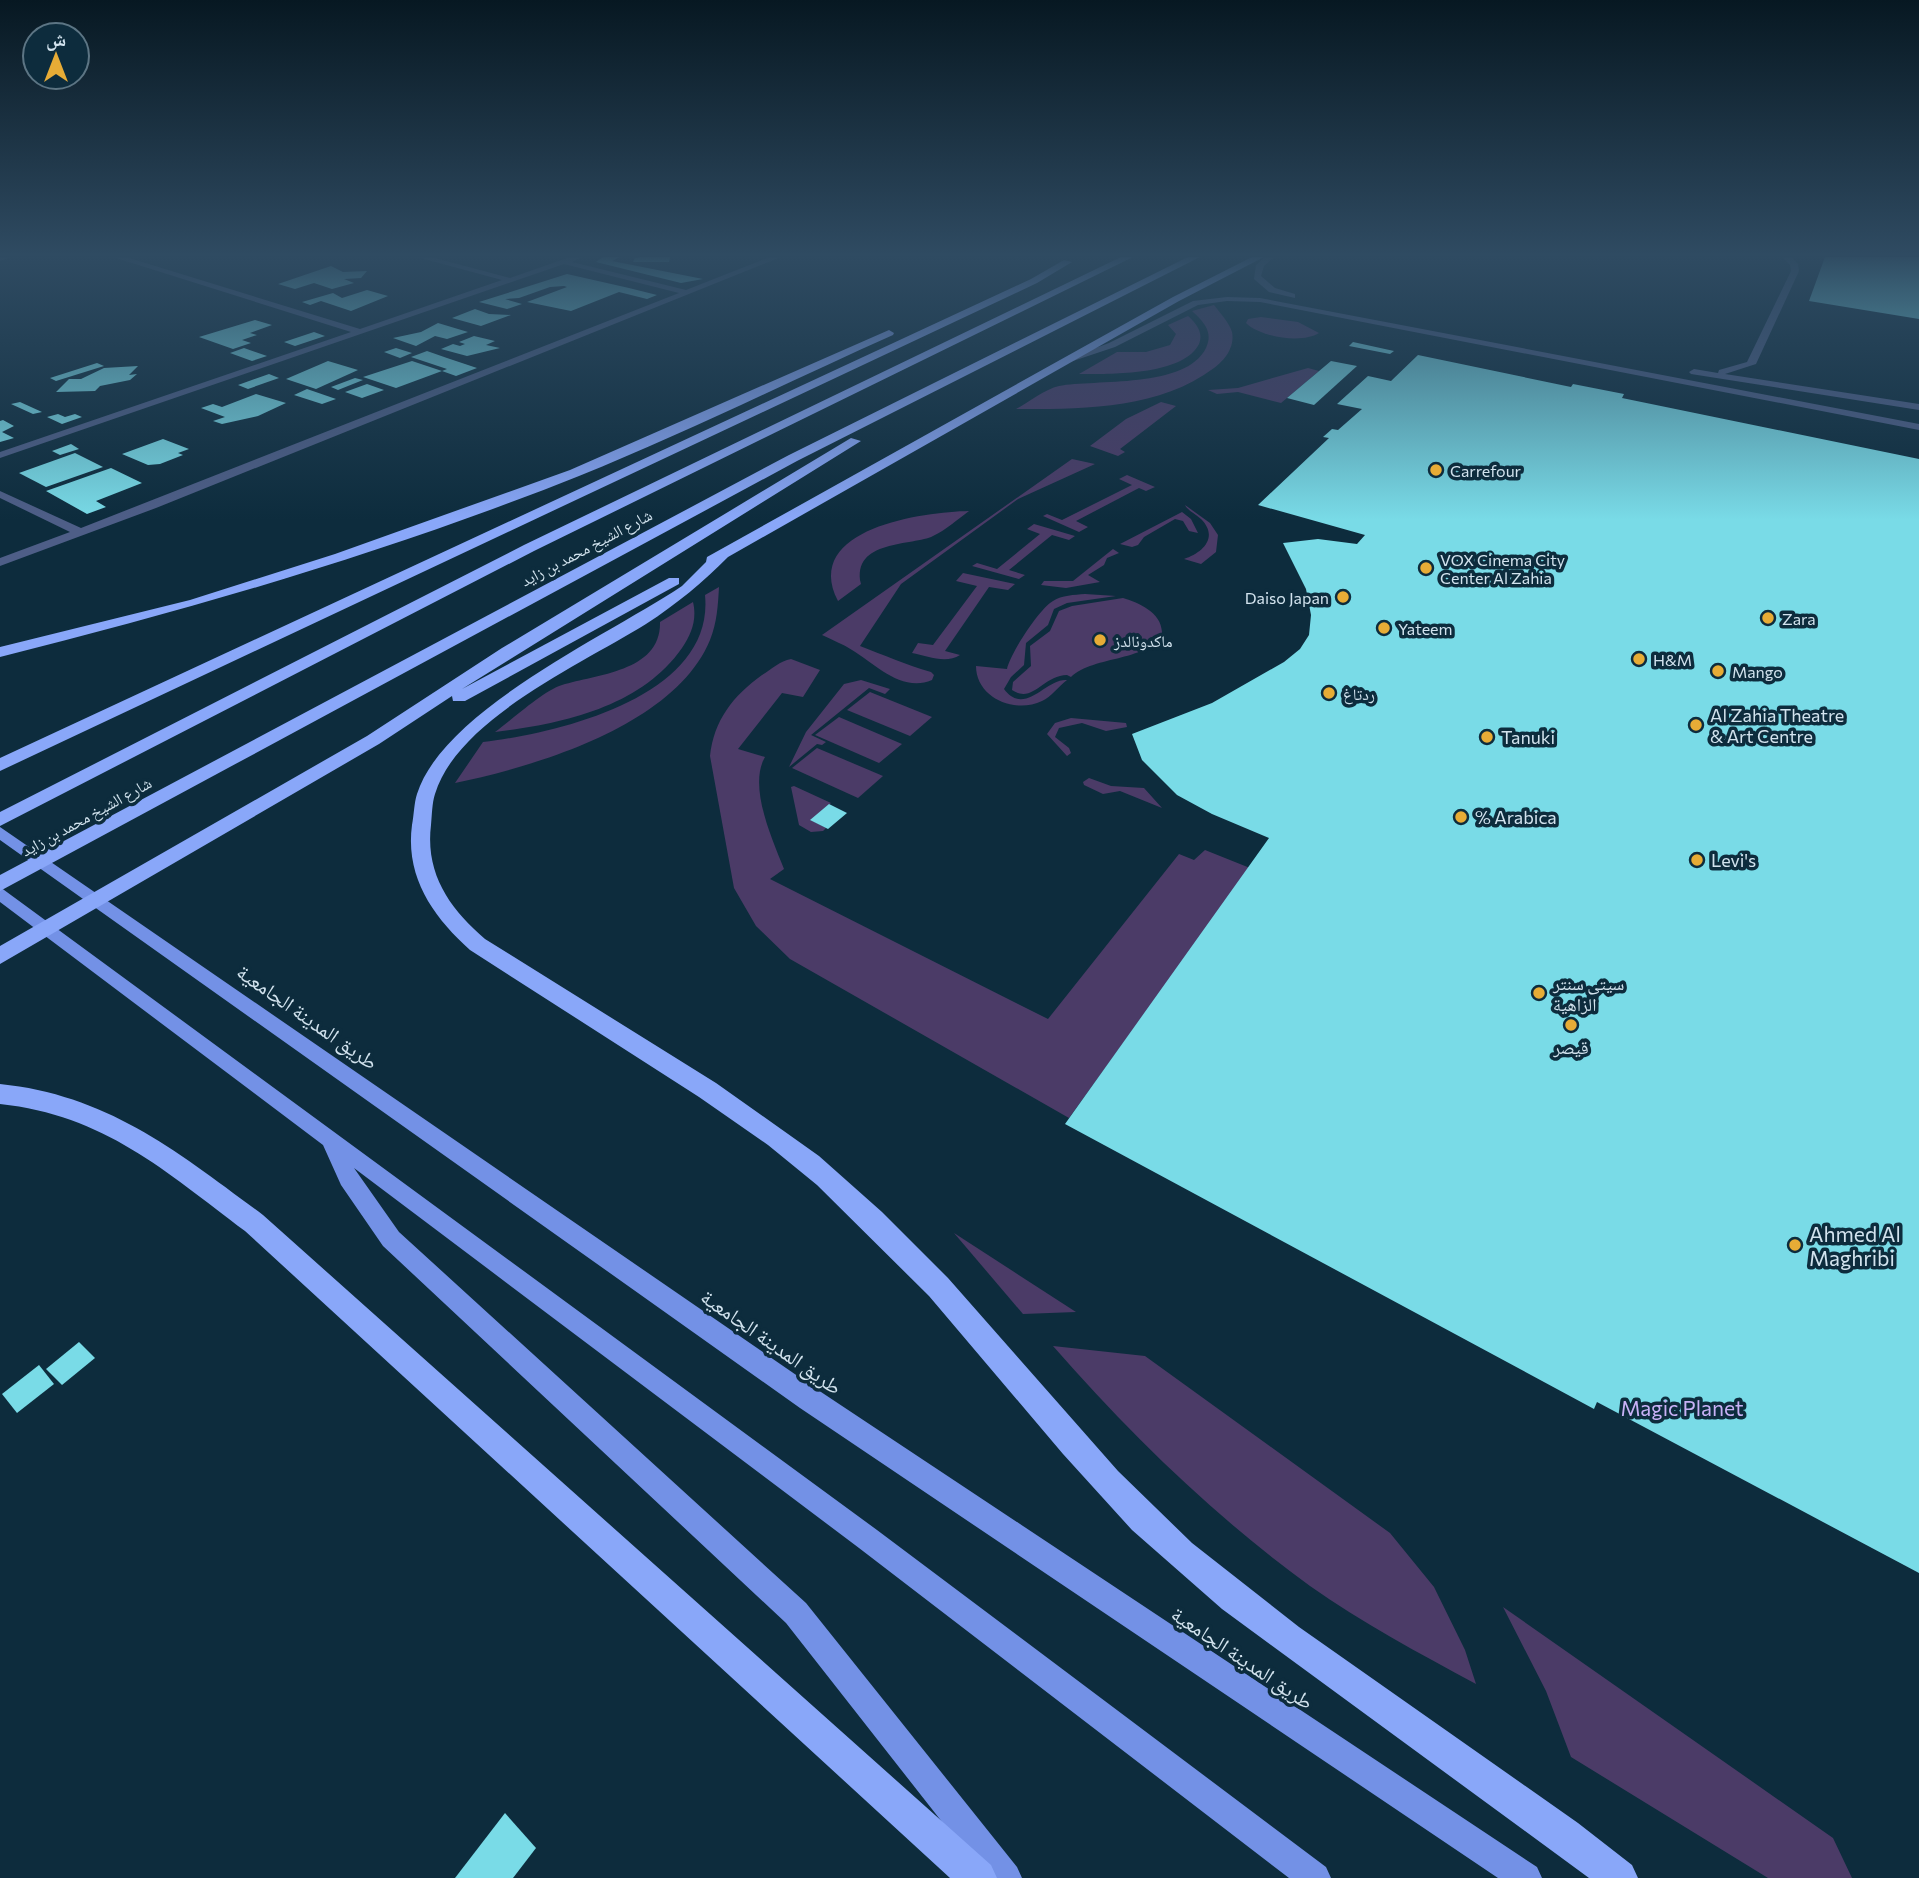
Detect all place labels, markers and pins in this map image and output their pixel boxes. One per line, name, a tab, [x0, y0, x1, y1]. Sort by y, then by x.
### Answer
place label: Carrefour	[1450, 461, 1522, 480]
marker: Carrefour	[1428, 462, 1444, 478]
place label: VOX Cinema City Center Al Zahia	[1440, 550, 1565, 587]
marker: VOX Cinema City Center Al Zahia	[1418, 560, 1434, 576]
place label: Daiso Japan	[1245, 588, 1329, 607]
marker: Daiso Japan	[1335, 589, 1351, 605]
place label: Zara	[1782, 609, 1816, 628]
marker: Zara	[1760, 610, 1776, 626]
place label: Yateem	[1398, 619, 1452, 638]
marker: Yateem	[1376, 620, 1392, 636]
place label: ماكدونالدز	[1113, 631, 1173, 651]
marker: ماكدونالدز	[1092, 632, 1108, 648]
place label: H&M	[1653, 650, 1692, 669]
marker: H&M	[1631, 651, 1647, 667]
place label: Mango	[1732, 662, 1783, 681]
marker: Mango	[1710, 663, 1726, 679]
place label: ردتاغ	[1343, 684, 1375, 705]
marker: ردتاغ	[1321, 685, 1337, 701]
place label: Al Zahia Theatre & Art Centre	[1710, 704, 1844, 747]
marker: Al Zahia Theatre & Art Centre	[1688, 717, 1704, 733]
place label: Tanuki	[1501, 726, 1555, 748]
marker: Tanuki	[1479, 729, 1495, 745]
place label: % Arabica	[1475, 806, 1557, 828]
marker: % Arabica	[1453, 809, 1469, 825]
place label: Levi's	[1711, 849, 1756, 871]
marker: Levi's	[1689, 852, 1705, 868]
place label: سيتي سنتر الزاهية	[1552, 972, 1624, 1015]
marker: سيتي سنتر الزاهية	[1531, 985, 1547, 1001]
marker: قيصر	[1563, 1017, 1579, 1033]
place label: قيصر	[1552, 1036, 1589, 1058]
place label: Ahmed Al Maghribi	[1809, 1221, 1901, 1270]
marker: Ahmed Al Maghribi	[1787, 1237, 1803, 1253]

